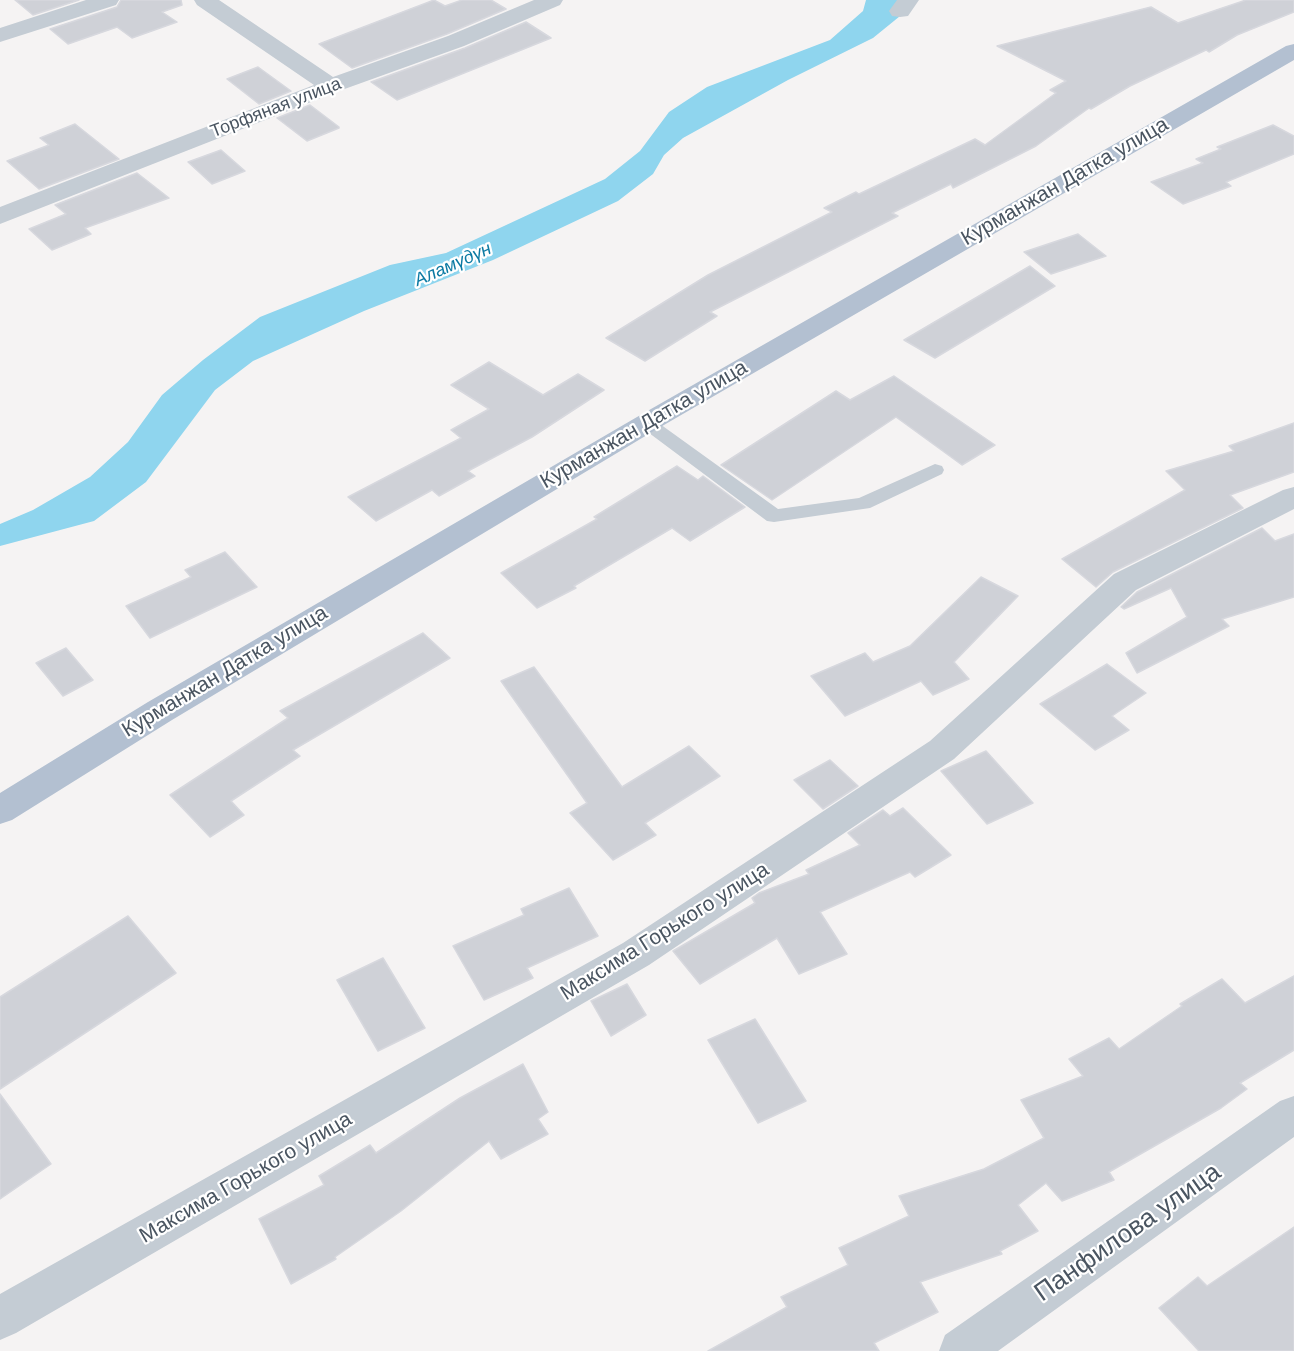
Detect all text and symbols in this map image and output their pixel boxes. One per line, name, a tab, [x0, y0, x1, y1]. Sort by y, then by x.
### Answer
street label: Торфяная улица	[208, 73, 344, 143]
street label: Курманжан Датка улица	[957, 112, 1173, 252]
water label: Аламүдүн	[411, 238, 495, 292]
street label: Курманжан Датка улица	[536, 355, 752, 495]
street label: Курманжан Датка улица	[118, 601, 332, 743]
street label: Максима Горького улица	[556, 858, 774, 1006]
street label: Максима Горького улица	[135, 1107, 357, 1249]
street label: Панфилова улица	[1029, 1157, 1227, 1309]

